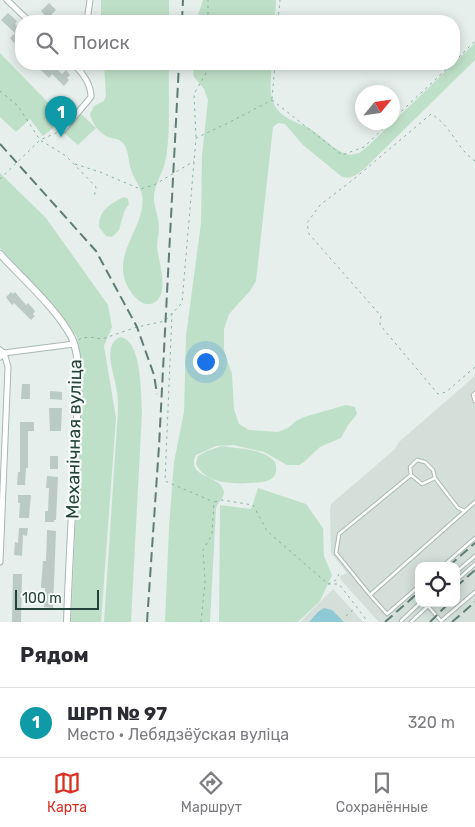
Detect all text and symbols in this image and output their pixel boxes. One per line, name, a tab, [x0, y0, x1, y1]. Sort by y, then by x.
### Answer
search box	[15, 15, 460, 70]
icon: search	[33, 29, 61, 57]
text: Поиск	[73, 31, 130, 54]
north arrow	[355, 85, 400, 130]
pin: 1	[45, 96, 77, 137]
your location	[193, 349, 219, 375]
street label: Механічная вуліца	[62, 359, 86, 519]
map controls	[415, 562, 460, 607]
button: locate	[415, 562, 460, 607]
scale bar	[15, 587, 99, 610]
text: 100 m	[22, 590, 62, 607]
text: Рядом	[20, 642, 89, 667]
text: ШРП № 97	[67, 702, 167, 725]
text: 1	[32, 713, 40, 732]
text: 320 m	[408, 713, 455, 732]
text: Место · Лебядзёўская вуліца	[67, 725, 289, 744]
tab: Карта	[47, 769, 87, 816]
tab: Маршрут	[181, 769, 242, 816]
tab: Сохранённые	[336, 769, 428, 816]

